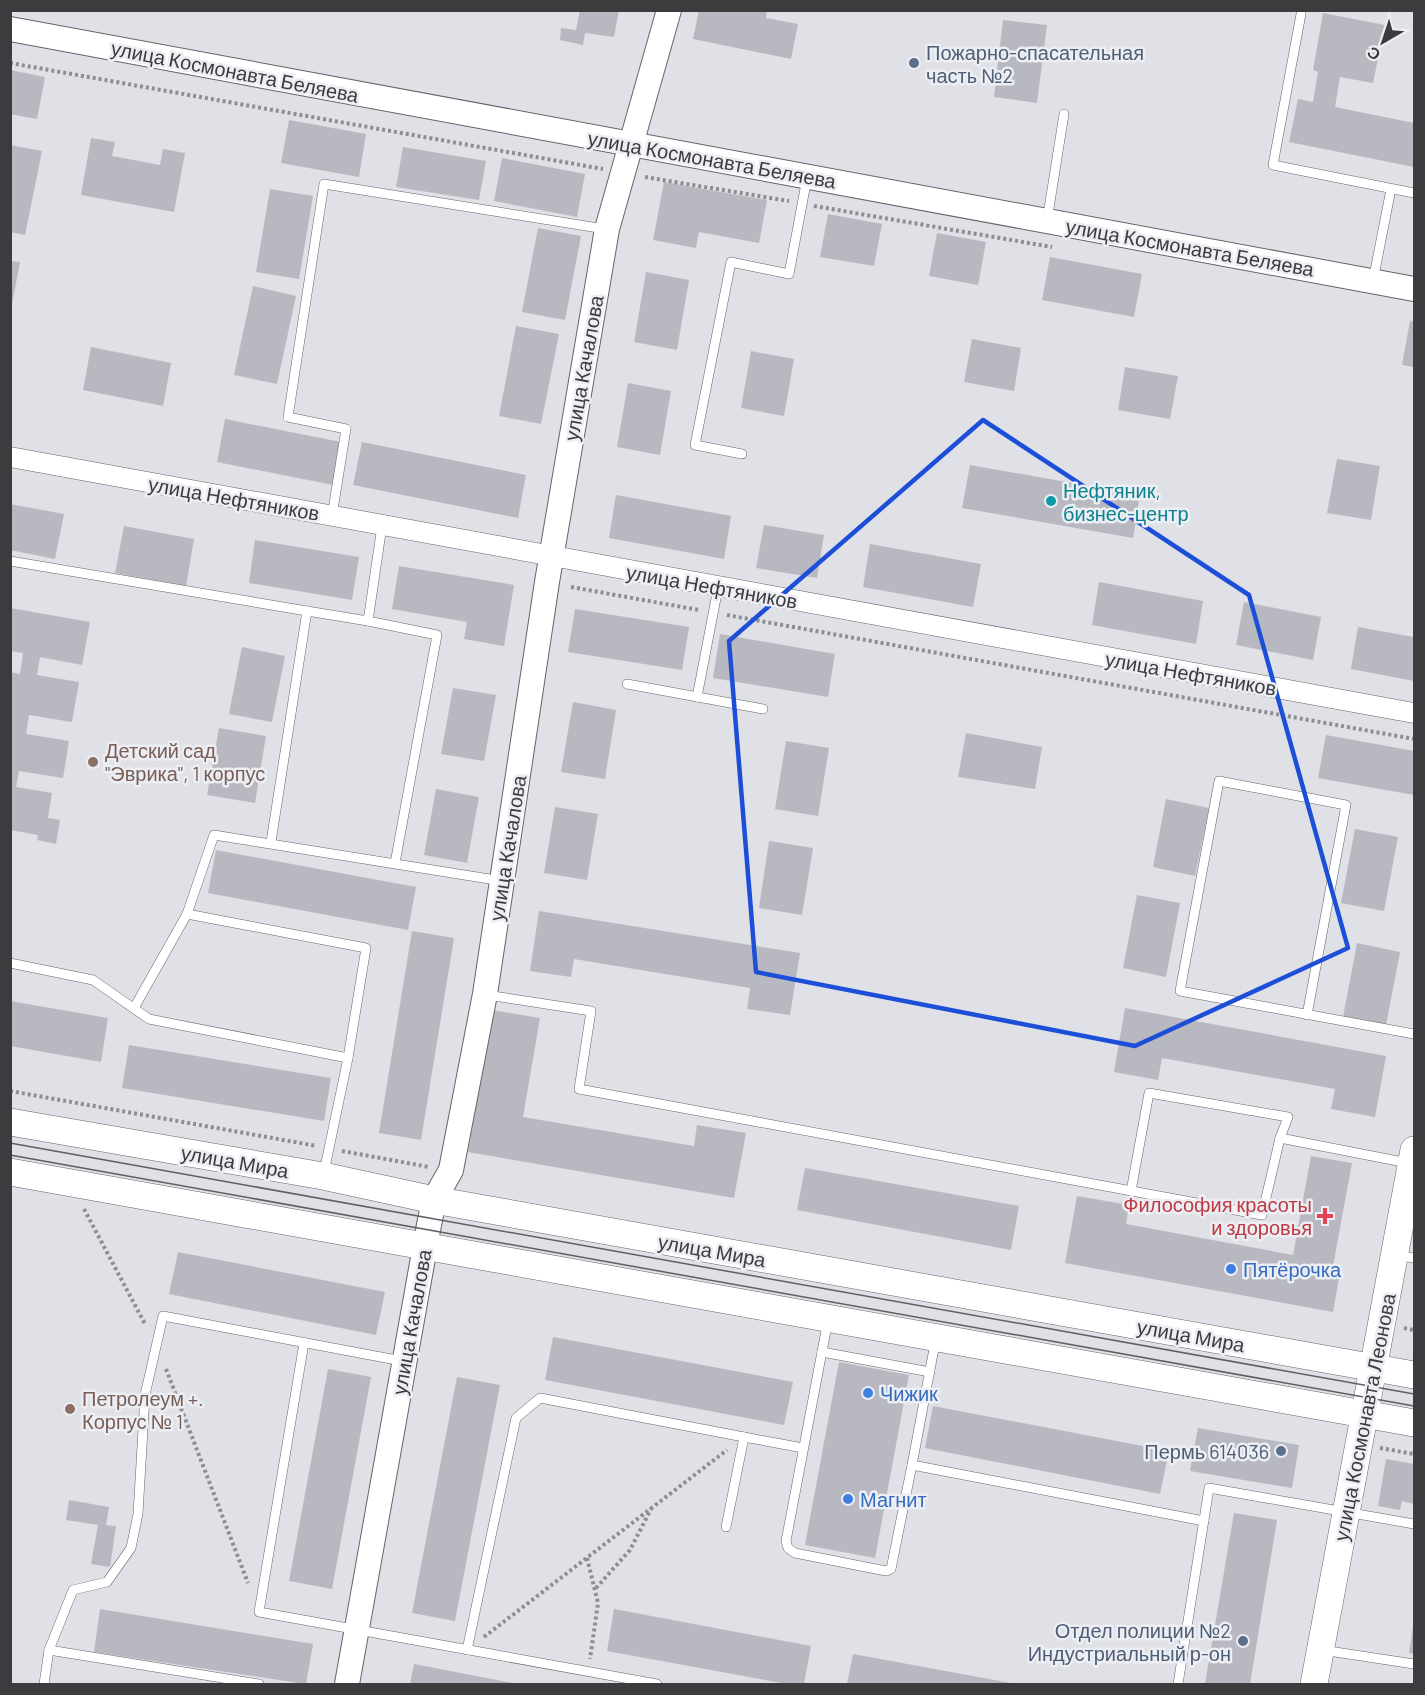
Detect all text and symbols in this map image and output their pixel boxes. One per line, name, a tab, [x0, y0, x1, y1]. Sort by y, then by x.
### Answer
north arrow	[1353, 12, 1413, 72]
street label: улица Космонавта Беляева	[109, 35, 362, 107]
place label: Пожарно-спасательная часть №2	[926, 40, 1144, 87]
text: С	[1362, 43, 1384, 65]
marker: Пожарно-спасательная часть №2	[907, 56, 921, 70]
street label: улица Космонавта Беляева	[586, 125, 839, 193]
street label: улица Космонавта Беляева	[1064, 213, 1317, 281]
street label: улица Качалова	[558, 292, 608, 443]
street label: улица Нефтяников	[146, 471, 322, 525]
place label: Нефтяник, бизнес-центр	[1063, 478, 1189, 525]
marker: Нефтяник, бизнес-центр	[1044, 494, 1058, 508]
street label: улица Нефтяников	[624, 559, 800, 613]
street label: улица Нефтяников	[1103, 646, 1279, 700]
place label: Детский сад "Эврика", 1 корпус	[105, 738, 265, 785]
marker: Детский сад "Эврика", 1 корпус	[86, 755, 100, 769]
street label: улица Качалова	[484, 772, 531, 923]
street label: улица Мира	[179, 1140, 292, 1182]
place label: Философия красоты и здоровья	[1123, 1192, 1312, 1239]
marker: Философия красоты и здоровья	[1316, 1207, 1334, 1225]
street label: улица Мира	[656, 1229, 769, 1271]
street label: улица Качалова	[386, 1246, 436, 1397]
place label: Пятёрочка	[1243, 1257, 1342, 1281]
marker: Пятёрочка	[1224, 1262, 1238, 1276]
street label: улица Космонавта Леонова	[1328, 1290, 1400, 1543]
street label: улица Мира	[1135, 1314, 1248, 1356]
place label: Чижик	[880, 1381, 938, 1405]
place label: Петролеум +. Корпус № 1	[82, 1386, 203, 1433]
marker: Чижик	[861, 1386, 875, 1400]
marker: Петролеум +. Корпус № 1	[63, 1402, 77, 1416]
place label: Пермь 614036	[1144, 1439, 1269, 1463]
marker: Пермь 614036	[1274, 1444, 1288, 1458]
place label: Магнит	[860, 1487, 927, 1511]
marker: Магнит	[841, 1492, 855, 1506]
place label: Отдел полиции №2 Индустриальный р-он	[1028, 1618, 1231, 1665]
marker: Отдел полиции №2 Индустриальный р-он	[1236, 1634, 1250, 1648]

